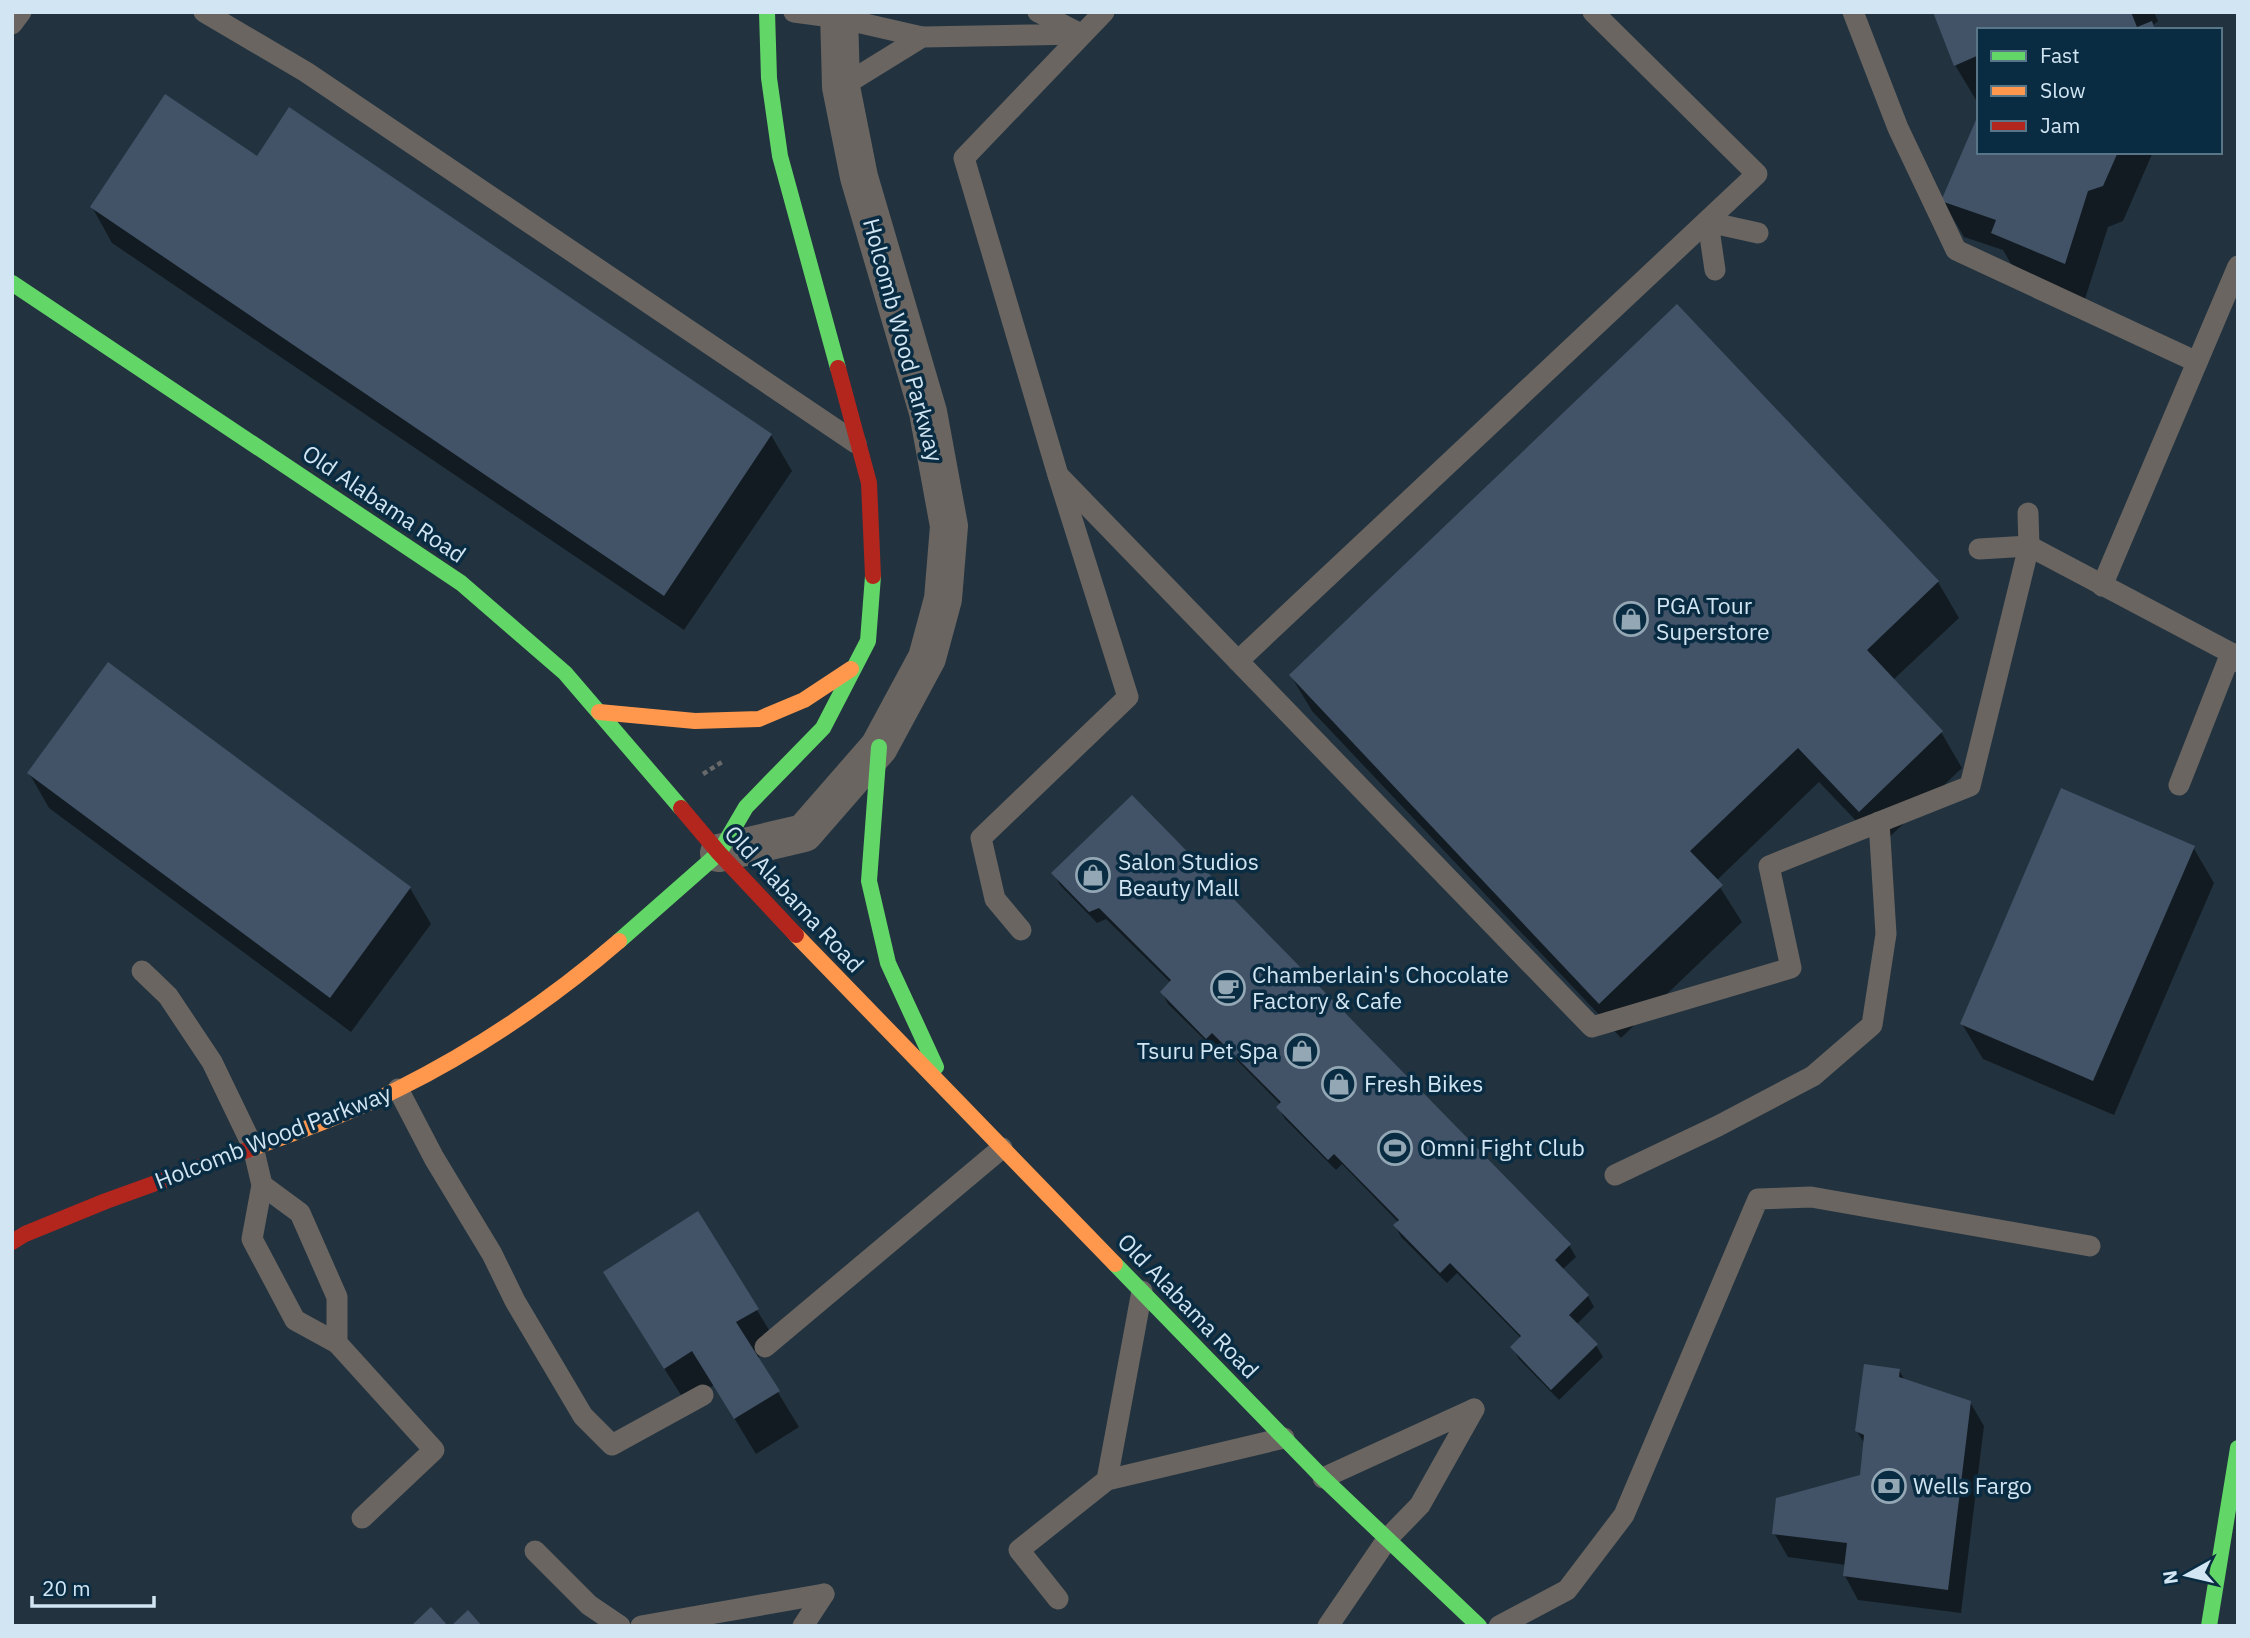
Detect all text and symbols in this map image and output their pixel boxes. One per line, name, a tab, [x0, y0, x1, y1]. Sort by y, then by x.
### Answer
legend	[1977, 28, 2222, 154]
text: Fast	[2040, 41, 2080, 69]
text: Slow	[2040, 76, 2086, 104]
text: Jam	[2040, 111, 2080, 139]
street label: Holcomb Wood Parkway	[857, 215, 951, 465]
street label: Old Alabama Road	[297, 437, 472, 569]
place label: PGA Tour Superstore	[1656, 590, 1770, 646]
shop icon: PGA Tour Superstore	[1612, 600, 1650, 638]
street label: Old Alabama Road	[719, 818, 871, 978]
place label: Salon Studios Beauty Mall	[1118, 846, 1259, 902]
shop icon: Salon Studios Beauty Mall	[1074, 856, 1112, 894]
place label: Chamberlain's Chocolate Factory & Cafe	[1252, 959, 1509, 1015]
cafe icon: Chamberlain's Chocolate Factory & Cafe	[1209, 969, 1247, 1007]
shop icon: Tsuru Pet Spa	[1283, 1032, 1321, 1070]
place label: Tsuru Pet Spa	[1137, 1035, 1278, 1065]
shop icon: Fresh Bikes	[1320, 1065, 1358, 1103]
place label: Fresh Bikes	[1364, 1068, 1483, 1098]
street label: Holcomb Wood Parkway	[150, 1077, 396, 1195]
sports icon: Omni Fight Club	[1376, 1129, 1414, 1167]
place label: Omni Fight Club	[1420, 1132, 1585, 1162]
street label: Old Alabama Road	[1112, 1226, 1266, 1384]
bank icon: Wells Fargo	[1870, 1467, 1908, 1505]
place label: Wells Fargo	[1913, 1470, 2032, 1500]
north arrow	[2152, 1540, 2222, 1610]
scale bar	[32, 1564, 154, 1608]
text: N	[2157, 1569, 2183, 1586]
text: 20 m	[42, 1574, 91, 1602]

